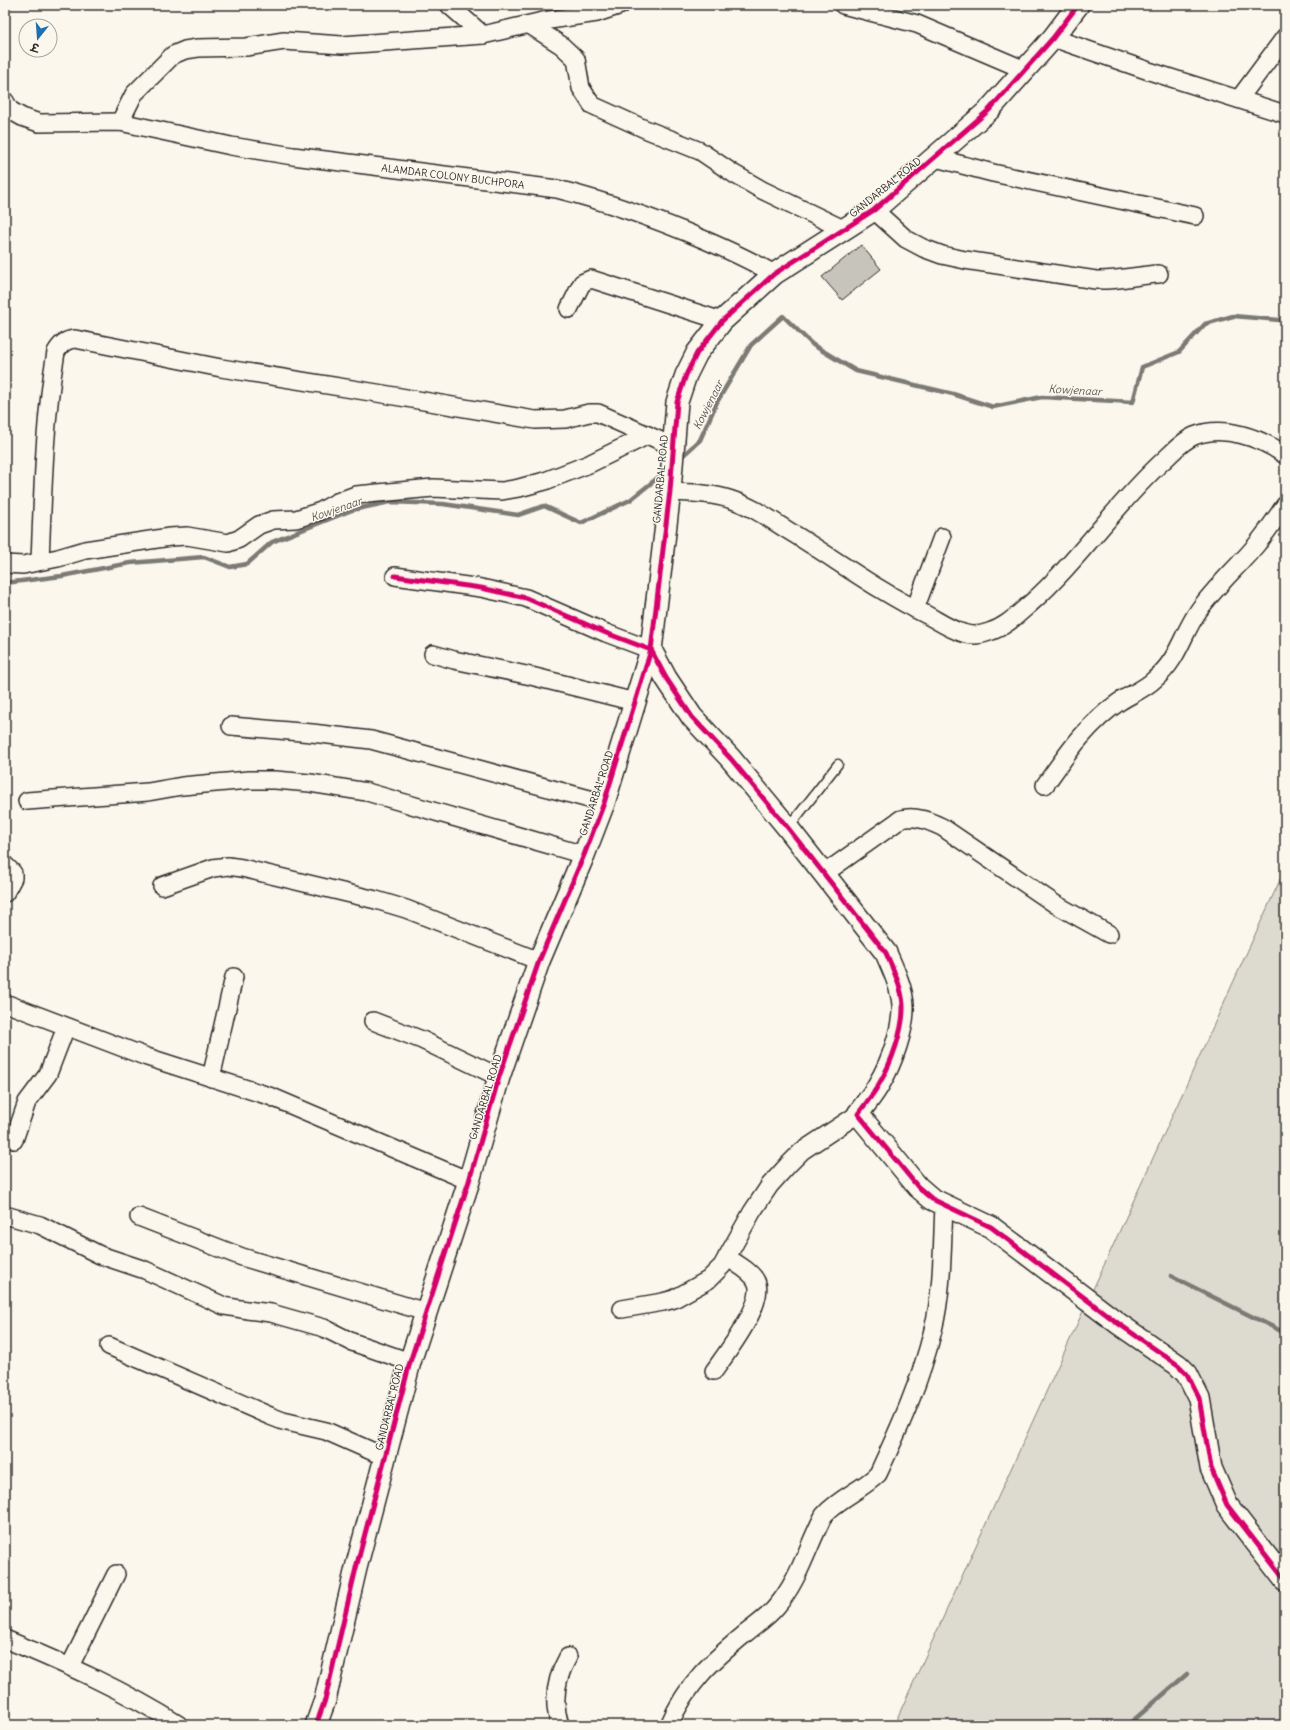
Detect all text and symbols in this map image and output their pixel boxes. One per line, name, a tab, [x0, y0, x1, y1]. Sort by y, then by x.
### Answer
north arrow	[18, 18, 58, 58]
text: उ	[28, 39, 42, 56]
street label: GANDARBAL ROAD	[847, 154, 924, 220]
street label: ALAMDAR COLONY BUCHPORA	[381, 161, 526, 192]
water label: Kowjenaar	[690, 377, 727, 432]
water label: Kowjenaar	[1048, 382, 1103, 398]
street label: GANDARBAL ROAD	[650, 434, 671, 524]
water label: Kowjenaar	[309, 493, 365, 524]
street label: GANDARBAL ROAD	[577, 749, 616, 837]
street label: GANDARBAL ROAD	[466, 1053, 505, 1141]
street label: GANDARBAL ROAD	[372, 1362, 407, 1452]

